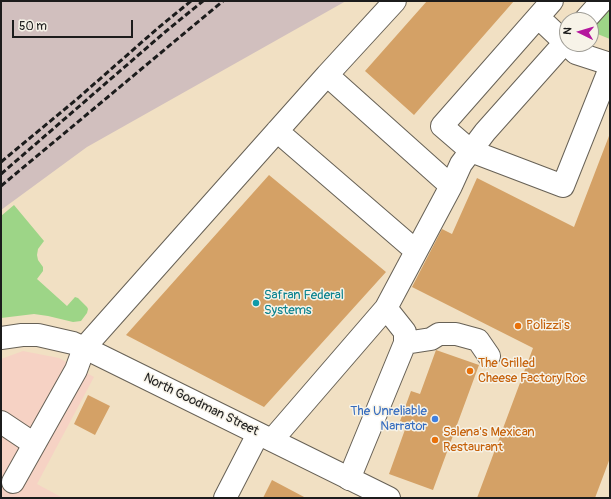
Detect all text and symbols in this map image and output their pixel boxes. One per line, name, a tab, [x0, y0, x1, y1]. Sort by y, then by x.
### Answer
scale bar	[14, 12, 135, 38]
north arrow	[559, 12, 599, 52]
text: 50 m	[19, 19, 47, 34]
text: N	[561, 27, 574, 35]
place label: Safran Federal Systems	[264, 288, 344, 319]
marker: Safran Federal Systems	[251, 298, 261, 308]
place label: Polizzi's	[526, 318, 570, 334]
marker: Polizzi's	[513, 321, 523, 331]
place label: The Grilled Cheese Factory Roc	[478, 356, 586, 387]
marker: The Grilled Cheese Factory Roc	[465, 366, 475, 376]
street label: North Goodman Street	[141, 370, 261, 440]
place label: The Unreliable Narrator	[350, 404, 427, 435]
marker: The Unreliable Narrator	[430, 414, 440, 424]
place label: Salena's Mexican Restaurant	[443, 425, 535, 456]
marker: Salena's Mexican Restaurant	[430, 435, 440, 445]

